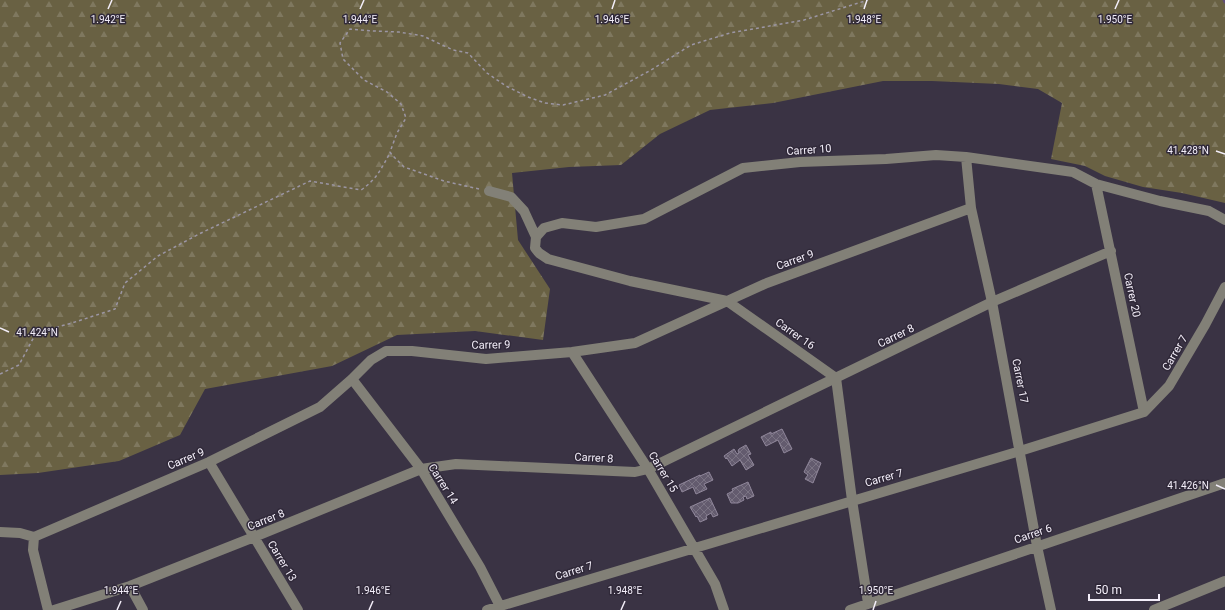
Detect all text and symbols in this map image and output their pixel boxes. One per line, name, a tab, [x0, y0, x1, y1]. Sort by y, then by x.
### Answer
text: 1.942°E	[91, 14, 126, 25]
text: 1.944°E	[343, 14, 378, 25]
text: 1.946°E	[595, 14, 630, 25]
text: 1.948°E	[847, 14, 882, 25]
text: 1.950°E	[1098, 14, 1133, 25]
street label: Carrer 10	[786, 142, 832, 158]
text: 41.428°N	[1167, 145, 1209, 156]
street label: Carrer 9	[774, 247, 816, 273]
street label: Carrer 20	[1121, 272, 1143, 318]
street label: Carrer 16	[773, 316, 817, 352]
street label: Carrer 8	[876, 322, 916, 350]
text: 41.424°N	[16, 327, 58, 338]
street label: Carrer 7	[1160, 333, 1190, 373]
street label: Carrer 9	[471, 338, 511, 352]
street label: Carrer 17	[1009, 358, 1031, 404]
street label: Carrer 9	[166, 445, 206, 473]
street label: Carrer 15	[646, 449, 680, 495]
street label: Carrer 8	[574, 450, 614, 466]
street label: Carrer 14	[426, 461, 460, 507]
street label: Carrer 7	[863, 466, 905, 490]
text: 41.426°N	[1167, 480, 1209, 491]
street label: Carrer 8	[245, 507, 287, 533]
street label: Carrer 6	[1012, 522, 1054, 546]
street label: Carrer 13	[265, 538, 299, 584]
street label: Carrer 7	[553, 559, 595, 583]
scale bar	[1089, 576, 1159, 602]
text: 50 m	[1095, 583, 1122, 597]
text: 1.944°E	[104, 585, 139, 596]
text: 1.946°E	[356, 585, 391, 596]
text: 1.948°E	[608, 585, 643, 596]
text: 1.950°E	[859, 585, 894, 596]

